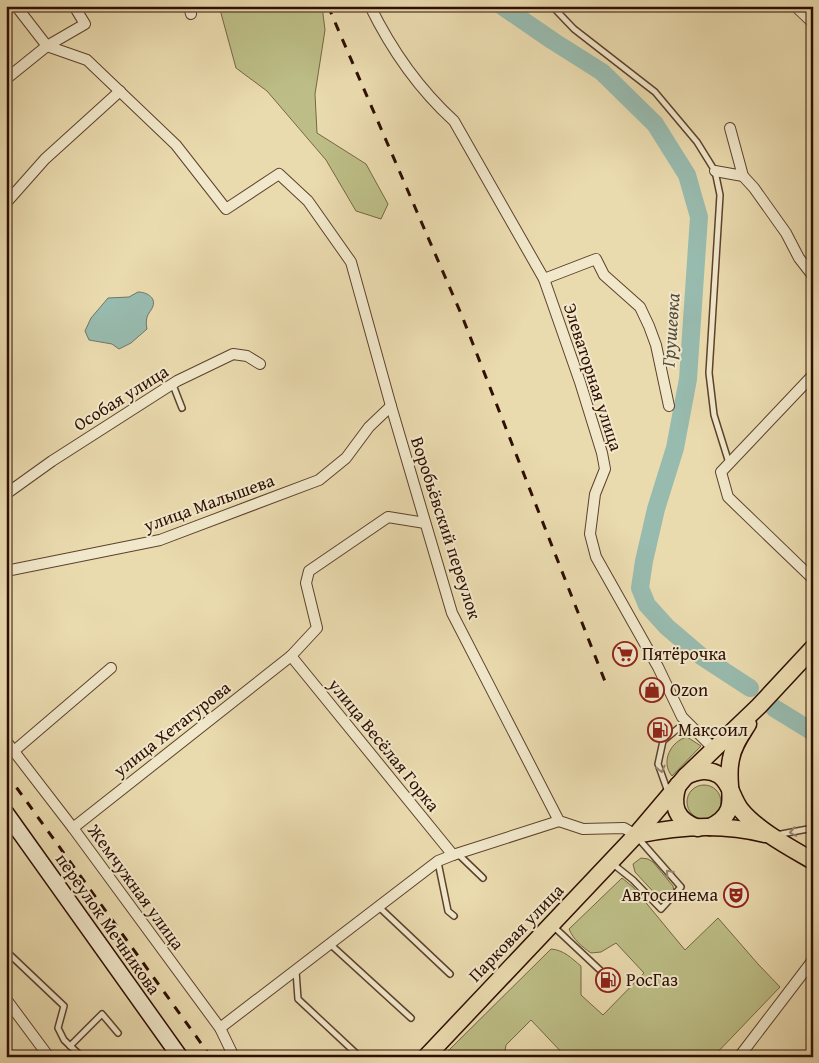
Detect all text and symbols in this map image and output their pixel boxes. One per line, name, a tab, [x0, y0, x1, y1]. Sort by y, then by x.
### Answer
water label: Грушевка	[653, 292, 687, 369]
street label: Элеваторная улица	[557, 299, 630, 455]
street label: Особая улица	[68, 357, 174, 438]
street label: Воробьёвский переулок	[404, 433, 489, 623]
street label: улица Малышева	[139, 466, 278, 539]
place label: Пятёрочка	[642, 640, 727, 667]
supermarket icon: Пятёрочка	[612, 641, 638, 667]
street label: улица Весёлая Горка	[321, 671, 447, 818]
street label: улица Хетагурова	[106, 674, 236, 784]
place label: Ozon	[670, 676, 708, 703]
shop icon: Ozon	[639, 677, 665, 703]
place label: Максоил	[678, 716, 748, 743]
fuel station icon: Максоил	[647, 717, 673, 743]
one-way arrow	[655, 765, 666, 773]
street label: Жемчужная улица	[81, 817, 192, 956]
one-way arrow	[788, 827, 797, 837]
street label: переулок Мечникова	[49, 847, 168, 1000]
one-way arrow	[665, 869, 674, 878]
street label: Парковая улица	[462, 877, 570, 988]
place label: Автосинема	[621, 881, 718, 908]
theatre icon: Автосинема	[723, 882, 749, 908]
place label: РосГаз	[626, 966, 678, 993]
fuel station icon: РосГаз	[595, 967, 621, 993]

